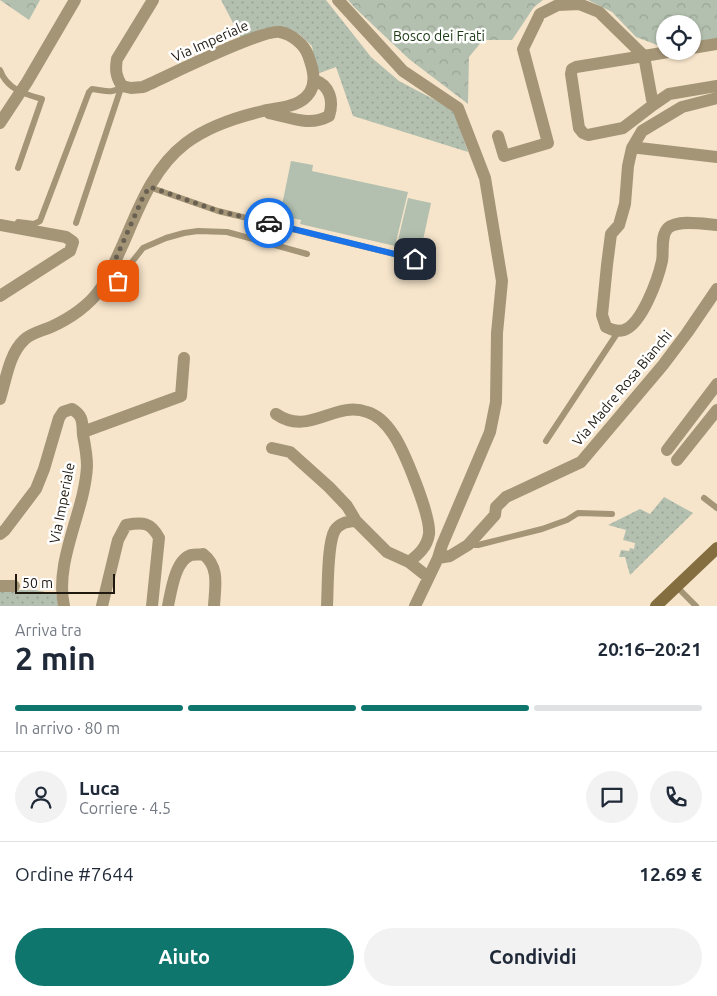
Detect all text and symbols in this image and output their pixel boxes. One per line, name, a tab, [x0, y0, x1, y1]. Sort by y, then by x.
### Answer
map controls	[656, 15, 701, 60]
button: locate	[656, 15, 701, 60]
street label: Via Imperiale	[169, 17, 251, 65]
park label: Bosco dei Frati	[393, 28, 485, 44]
courier	[244, 198, 294, 248]
icon: car	[255, 209, 283, 237]
pin	[394, 238, 436, 280]
icon: home	[401, 245, 429, 273]
pin	[97, 260, 139, 302]
icon: bag	[104, 267, 132, 295]
street label: Via Madre Rosa Bianchi	[569, 327, 675, 449]
street label: Via Imperiale	[46, 461, 78, 545]
scale bar	[15, 571, 115, 594]
text: 50 m	[22, 575, 53, 591]
text: Arriva tra	[15, 621, 82, 639]
text: 20:16–20:21	[597, 638, 702, 660]
text: 2 min	[15, 640, 96, 676]
text: In arrivo · 80 m	[15, 719, 120, 737]
button: person	[15, 771, 67, 823]
button: chat	[586, 771, 638, 823]
button: phone	[650, 771, 702, 823]
text: Luca	[79, 777, 120, 799]
text: Corriere · 4.5	[79, 799, 171, 817]
text: Ordine #7644	[15, 863, 134, 885]
text: 12.69 €	[639, 863, 702, 885]
button: Aiuto	[15, 928, 354, 986]
button: Condividi	[364, 928, 702, 986]

